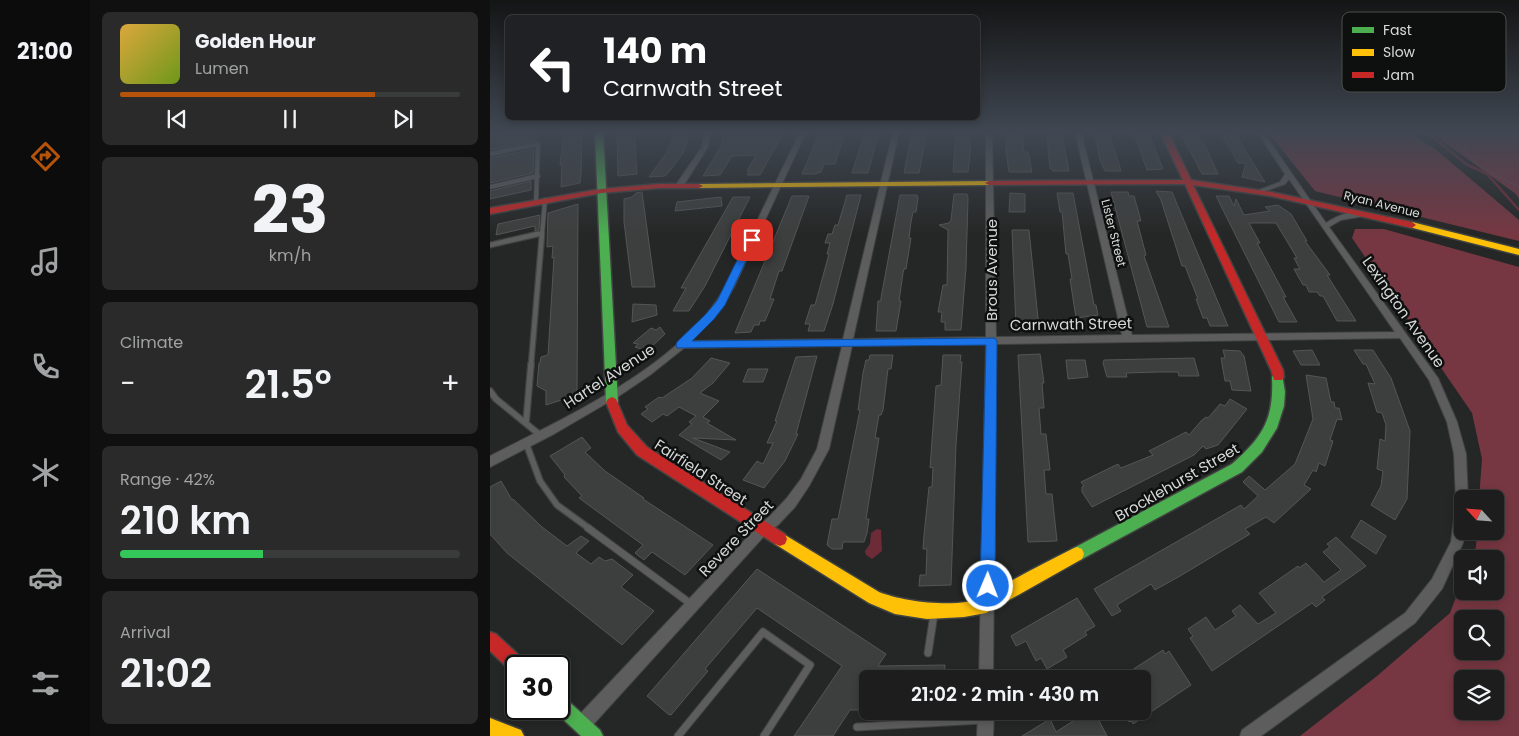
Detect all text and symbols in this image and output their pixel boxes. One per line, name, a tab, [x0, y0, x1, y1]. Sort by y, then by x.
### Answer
legend	[1342, 12, 1506, 92]
text: Fast	[1383, 20, 1412, 40]
text: 140 m	[603, 26, 707, 75]
text: Golden Hour	[195, 28, 316, 55]
icon: left	[520, 35, 585, 100]
text: 21:00	[17, 36, 73, 67]
text: Slow	[1383, 42, 1416, 62]
text: Lumen	[195, 57, 249, 80]
text: Jam	[1383, 65, 1414, 85]
text: Carnwath Street	[603, 73, 782, 104]
icon: previous	[163, 105, 191, 133]
icon: pause	[276, 105, 304, 133]
icon: next	[389, 105, 417, 133]
icon: directions	[28, 139, 63, 174]
text: 23	[252, 165, 328, 256]
street label: Ryan Avenue	[1342, 186, 1422, 222]
street label: Lister Street	[1097, 197, 1131, 269]
pin	[731, 219, 773, 261]
street label: Brous Avenue	[981, 219, 1002, 321]
icon: arrive	[738, 226, 766, 254]
icon: music	[28, 244, 63, 279]
text: km/h	[269, 244, 311, 267]
street label: Lexington Avenue	[1358, 252, 1450, 372]
street label: Carnwath Street	[1010, 312, 1132, 336]
text: Climate	[120, 331, 183, 354]
street label: Hartel Avenue	[559, 339, 659, 413]
icon: phone	[28, 349, 63, 384]
text: 21.5°	[245, 358, 332, 411]
text: −	[120, 364, 135, 403]
text: +	[441, 364, 460, 403]
street label: Fairfield Street	[651, 434, 751, 510]
street label: Brocklehurst Street	[1111, 438, 1243, 526]
icon: climate	[28, 455, 63, 490]
text: Range · 42%	[120, 468, 215, 491]
north arrow	[1454, 490, 1504, 540]
map controls	[1454, 490, 1504, 720]
text: 210 km	[120, 494, 251, 547]
street label: Revere Street	[694, 495, 778, 581]
button: sound	[1454, 550, 1504, 600]
position arrow	[961, 559, 1013, 611]
icon: car	[28, 560, 63, 595]
button: search	[1454, 610, 1504, 660]
text: Arrival	[120, 621, 170, 644]
text: 21:02	[120, 647, 212, 700]
speed limit sign: 30	[505, 655, 570, 720]
icon: filters	[28, 666, 63, 701]
button: layers	[1454, 670, 1504, 720]
text: 21:02 · 2 min · 430 m	[911, 681, 1099, 708]

